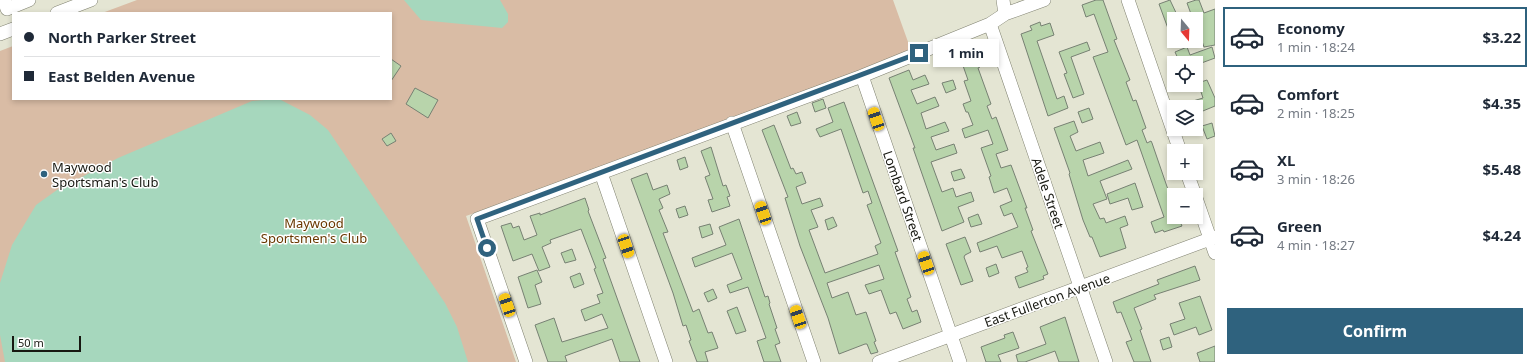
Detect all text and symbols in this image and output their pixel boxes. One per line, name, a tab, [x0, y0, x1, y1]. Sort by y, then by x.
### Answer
north arrow	[1167, 12, 1203, 48]
map controls	[1167, 12, 1203, 224]
text: Economy	[1277, 18, 1345, 38]
icon: car	[1229, 19, 1265, 55]
text: North Parker Street	[48, 27, 196, 47]
text: $3.22	[1482, 27, 1521, 47]
text: 1 min · 18:24	[1277, 38, 1355, 56]
callout: 1 min	[933, 39, 999, 67]
route end	[910, 44, 928, 62]
text: 1 min	[948, 44, 984, 62]
button: locate	[1167, 56, 1203, 92]
text: East Belden Avenue	[48, 66, 195, 86]
text: Comfort	[1277, 84, 1339, 104]
icon: car	[1229, 85, 1265, 121]
text: $4.35	[1482, 93, 1521, 113]
button: layers	[1167, 100, 1203, 136]
text: 2 min · 18:25	[1277, 104, 1355, 122]
car	[866, 106, 886, 132]
button: +	[1167, 144, 1203, 180]
street label: Lombard Street	[879, 148, 927, 244]
text: XL	[1277, 150, 1295, 170]
icon: car	[1229, 151, 1265, 187]
street label: Adele Street	[1027, 155, 1069, 231]
place label: Maywood Sportsman's Club	[52, 158, 158, 191]
text: $5.48	[1482, 159, 1521, 179]
marker: Maywood Sportsman's Club	[39, 169, 49, 179]
text: 3 min · 18:26	[1277, 170, 1355, 188]
button: −	[1167, 188, 1203, 224]
car	[753, 200, 773, 226]
park label: Maywood Sportsmen's Club	[261, 214, 367, 247]
text: Green	[1277, 216, 1322, 236]
icon: car	[1229, 217, 1265, 253]
text: $4.24	[1482, 225, 1521, 245]
car	[616, 233, 636, 259]
text: 4 min · 18:27	[1277, 236, 1355, 254]
route start	[478, 239, 496, 257]
car	[916, 250, 936, 276]
street label: East Fullerton Avenue	[982, 269, 1112, 331]
car	[497, 292, 517, 318]
car	[788, 304, 808, 330]
button: Confirm	[1227, 308, 1523, 354]
scale bar	[12, 334, 81, 353]
text: 50 m	[18, 335, 44, 350]

